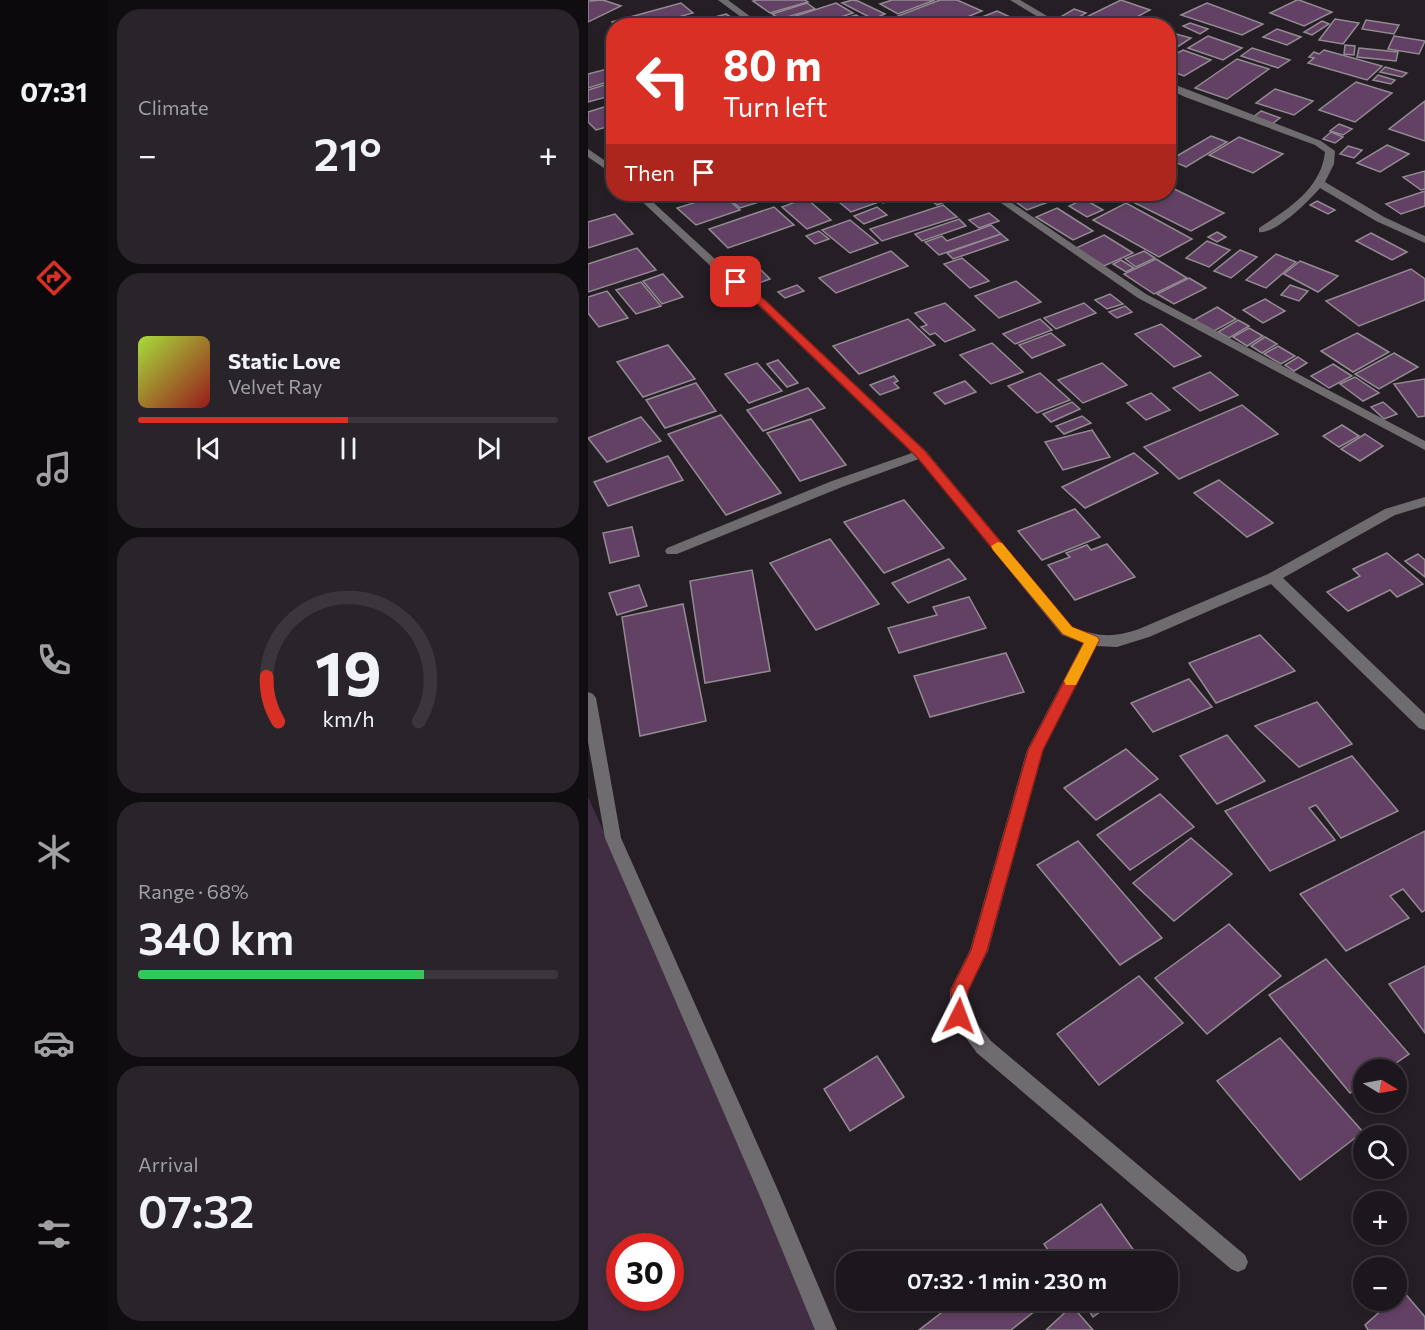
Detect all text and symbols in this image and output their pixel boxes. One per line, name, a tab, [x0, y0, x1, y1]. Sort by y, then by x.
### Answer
text: 80 m	[723, 38, 822, 90]
icon: left	[624, 42, 702, 120]
text: 07:31	[20, 75, 88, 108]
text: Turn left	[723, 90, 827, 123]
text: Climate	[138, 95, 208, 119]
text: 21°	[314, 125, 382, 180]
text: −	[138, 133, 157, 174]
text: +	[539, 133, 558, 174]
icon: arrive	[687, 156, 720, 189]
text: Then	[624, 159, 675, 186]
pin	[710, 256, 761, 307]
icon: directions	[33, 257, 75, 299]
icon: arrive	[719, 265, 752, 298]
text: Static Love	[228, 347, 341, 374]
text: Velvet Ray	[228, 374, 322, 398]
icon: previous	[192, 432, 225, 465]
icon: pause	[332, 432, 365, 465]
icon: next	[472, 432, 505, 465]
icon: music	[33, 448, 75, 490]
text: 19	[315, 633, 381, 709]
icon: phone	[33, 639, 75, 681]
text: km/h	[322, 705, 374, 731]
icon: climate	[33, 831, 75, 873]
text: Range · 68%	[138, 879, 249, 903]
text: 340 km	[138, 909, 294, 964]
position arrow	[927, 984, 991, 1048]
icon: car	[33, 1022, 75, 1064]
north arrow	[1353, 1059, 1407, 1113]
map controls	[1353, 1059, 1407, 1311]
button: search	[1353, 1125, 1407, 1179]
text: Arrival	[138, 1152, 199, 1176]
text: 07:32	[138, 1182, 254, 1237]
button: +	[1353, 1191, 1407, 1245]
icon: filters	[33, 1213, 75, 1255]
speed limit sign: 30	[606, 1233, 684, 1311]
button: −	[1353, 1257, 1407, 1311]
text: 07:32 · 1 min · 230 m	[907, 1267, 1107, 1294]

